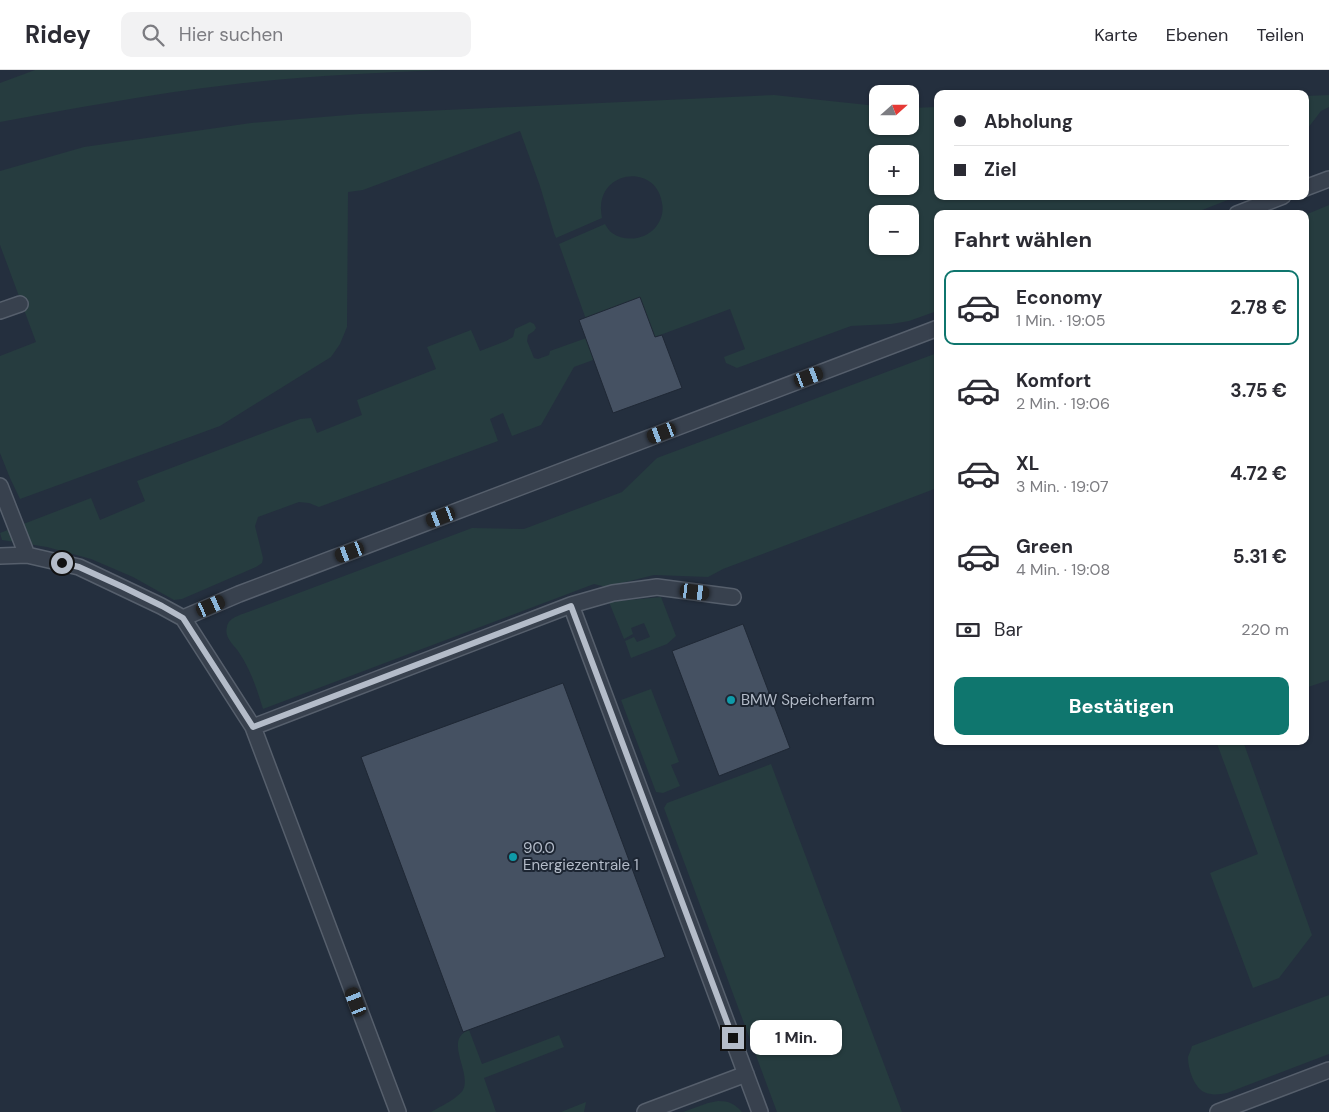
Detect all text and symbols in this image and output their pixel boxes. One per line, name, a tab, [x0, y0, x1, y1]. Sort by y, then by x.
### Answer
search box	[121, 12, 471, 57]
text: Ridey	[25, 19, 91, 50]
icon: search	[139, 21, 167, 49]
text: Hier suchen	[179, 22, 283, 47]
text: Karte	[1094, 23, 1138, 47]
text: Ebenen	[1166, 23, 1228, 47]
text: Teilen	[1256, 23, 1304, 47]
north arrow	[869, 85, 919, 135]
map controls	[869, 85, 919, 255]
text: Abholung	[984, 109, 1073, 134]
button: +	[869, 145, 919, 195]
text: Ziel	[984, 157, 1017, 182]
button: −	[869, 205, 919, 255]
text: Fahrt wählen	[954, 225, 1092, 254]
icon: car	[956, 285, 1001, 330]
text: Economy	[1016, 285, 1103, 310]
text: 2.78 €	[1230, 295, 1287, 320]
text: 1 Min. · 19:05	[1016, 310, 1106, 331]
car	[792, 365, 825, 389]
icon: car	[956, 368, 1001, 413]
text: Komfort	[1016, 368, 1091, 393]
text: 3.75 €	[1230, 378, 1287, 403]
text: 2 Min. · 19:06	[1016, 393, 1110, 414]
car	[645, 421, 678, 445]
icon: car	[956, 451, 1001, 496]
text: XL	[1016, 451, 1039, 476]
text: 4.72 €	[1230, 461, 1287, 486]
text: 3 Min. · 19:07	[1016, 476, 1109, 497]
car	[424, 505, 457, 529]
icon: car	[956, 534, 1001, 579]
text: Green	[1016, 534, 1073, 559]
car	[333, 540, 366, 564]
text: 5.31 €	[1233, 544, 1287, 569]
route start	[51, 552, 73, 574]
text: 4 Min. · 19:08	[1016, 559, 1110, 580]
car	[679, 583, 710, 601]
car	[194, 593, 227, 619]
icon: cash	[954, 616, 982, 644]
text: Bar	[994, 617, 1023, 642]
text: 220 m	[1241, 619, 1289, 640]
button: Bestätigen	[954, 677, 1289, 735]
place label: BMW Speicherfarm	[741, 690, 875, 710]
marker: BMW Speicherfarm	[725, 694, 737, 706]
place label: 90.0 Energiezentrale 1	[523, 838, 639, 875]
marker: 90.0 Energiezentrale 1	[507, 851, 519, 863]
car	[343, 985, 368, 1019]
callout: 1 Min.	[750, 1020, 843, 1056]
route end	[722, 1027, 744, 1049]
text: 1 Min.	[775, 1027, 817, 1048]

